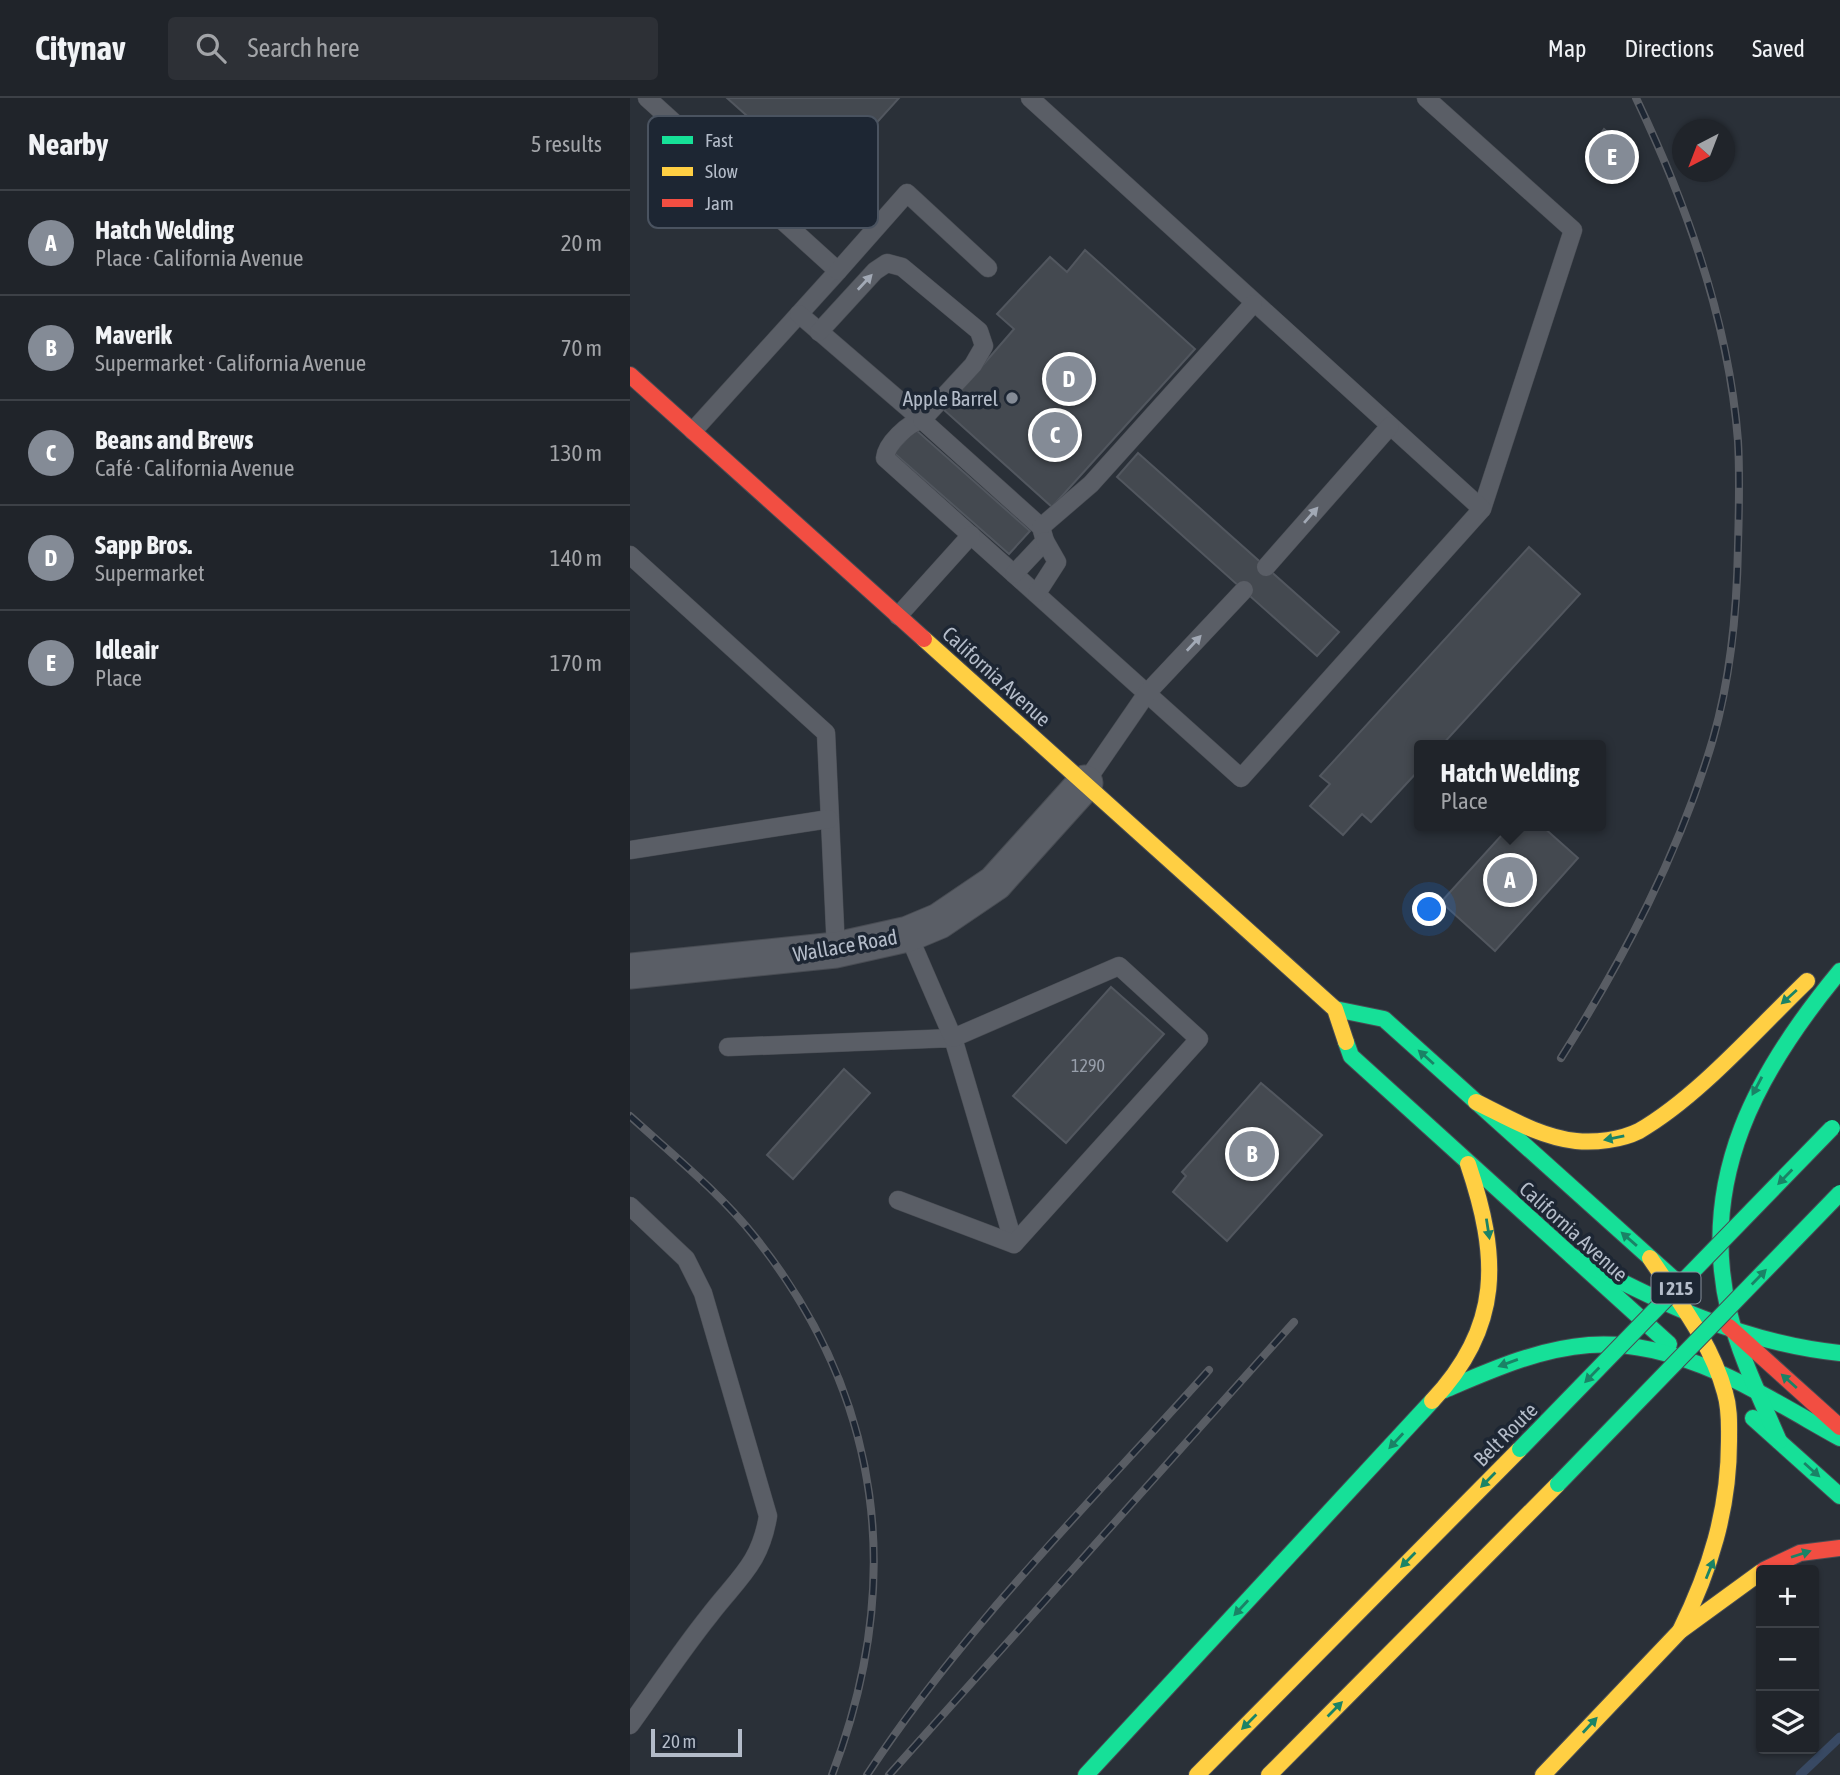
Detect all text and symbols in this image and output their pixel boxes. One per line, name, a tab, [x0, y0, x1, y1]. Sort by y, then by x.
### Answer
search box	[168, 17, 658, 80]
text: Citynav	[35, 29, 126, 67]
icon: search	[192, 29, 230, 67]
text: Search here	[248, 33, 360, 63]
text: Map	[1548, 35, 1586, 62]
text: Directions	[1624, 35, 1714, 62]
text: Saved	[1752, 35, 1805, 62]
legend	[648, 116, 878, 228]
north arrow	[1672, 119, 1735, 182]
text: Nearby	[28, 127, 108, 161]
text: Fast	[705, 129, 733, 151]
text: 5 results	[531, 131, 602, 157]
pin: E	[1589, 131, 1635, 183]
text: Slow	[705, 160, 739, 182]
text: Jam	[705, 192, 734, 214]
text: Hatch Welding	[95, 215, 234, 245]
text: A	[45, 230, 57, 256]
text: 20 m	[561, 230, 602, 256]
text: Place · California Avenue	[95, 245, 304, 271]
one-way arrow	[857, 273, 873, 291]
text: Maverik	[95, 320, 172, 350]
text: B	[46, 335, 56, 361]
text: 70 m	[561, 335, 602, 361]
text: Supermarket · California Avenue	[95, 350, 366, 376]
pin: D	[1046, 353, 1092, 405]
place label: Apple Barrel	[903, 386, 998, 410]
marker: Apple Barrel	[1004, 390, 1020, 406]
pin: C	[1032, 409, 1078, 461]
text: Beans and Brews	[95, 425, 253, 455]
text: C	[46, 440, 56, 466]
text: 130 m	[550, 440, 602, 466]
text: Café · California Avenue	[95, 455, 294, 481]
one-way arrow	[1303, 507, 1318, 524]
text: Sapp Bros.	[95, 530, 192, 560]
text: D	[45, 545, 57, 571]
text: 140 m	[550, 545, 602, 571]
text: Supermarket	[95, 560, 205, 586]
street label: California Avenue	[938, 621, 1056, 731]
one-way arrow	[1186, 634, 1202, 652]
text: Idleair	[95, 635, 158, 665]
text: E	[46, 650, 56, 676]
text: 170 m	[550, 650, 602, 676]
text: Place	[95, 665, 142, 691]
popup	[1414, 740, 1606, 831]
text: Hatch Welding	[1441, 758, 1579, 788]
text: Place	[1441, 788, 1488, 814]
pin: A	[1487, 854, 1533, 906]
your location	[1412, 892, 1446, 926]
street label: Wallace Road	[791, 924, 899, 966]
one-way arrow	[1780, 989, 1798, 1005]
one-way arrow	[1417, 1049, 1434, 1065]
house number: 1290	[1071, 1055, 1105, 1076]
one-way arrow	[1752, 1076, 1763, 1096]
pin: B	[1229, 1128, 1275, 1180]
one-way arrow	[1603, 1132, 1625, 1143]
one-way arrow	[1777, 1168, 1793, 1185]
street label: California Avenue	[1515, 1176, 1633, 1286]
one-way arrow	[1483, 1218, 1494, 1240]
one-way arrow	[1621, 1232, 1638, 1248]
one-way arrow	[1750, 1268, 1767, 1285]
road number: I 215	[1651, 1272, 1700, 1304]
one-way arrow	[1497, 1358, 1518, 1369]
one-way arrow	[1584, 1366, 1600, 1383]
one-way arrow	[1781, 1374, 1798, 1390]
street label: Belt Route	[1468, 1397, 1542, 1471]
one-way arrow	[1388, 1432, 1404, 1450]
one-way arrow	[1803, 1462, 1820, 1478]
one-way arrow	[1480, 1472, 1497, 1488]
one-way arrow	[1790, 1548, 1811, 1558]
one-way arrow	[1401, 1551, 1417, 1568]
one-way arrow	[1704, 1558, 1715, 1579]
map controls	[1756, 1565, 1819, 1754]
button: +	[1756, 1565, 1819, 1628]
one-way arrow	[1234, 1599, 1250, 1616]
button: −	[1756, 1628, 1819, 1691]
button: layers	[1756, 1691, 1819, 1754]
one-way arrow	[1326, 1701, 1342, 1718]
one-way arrow	[1241, 1713, 1257, 1730]
one-way arrow	[1582, 1717, 1599, 1734]
scale bar	[651, 1726, 742, 1758]
text: 20 m	[662, 1730, 696, 1752]

